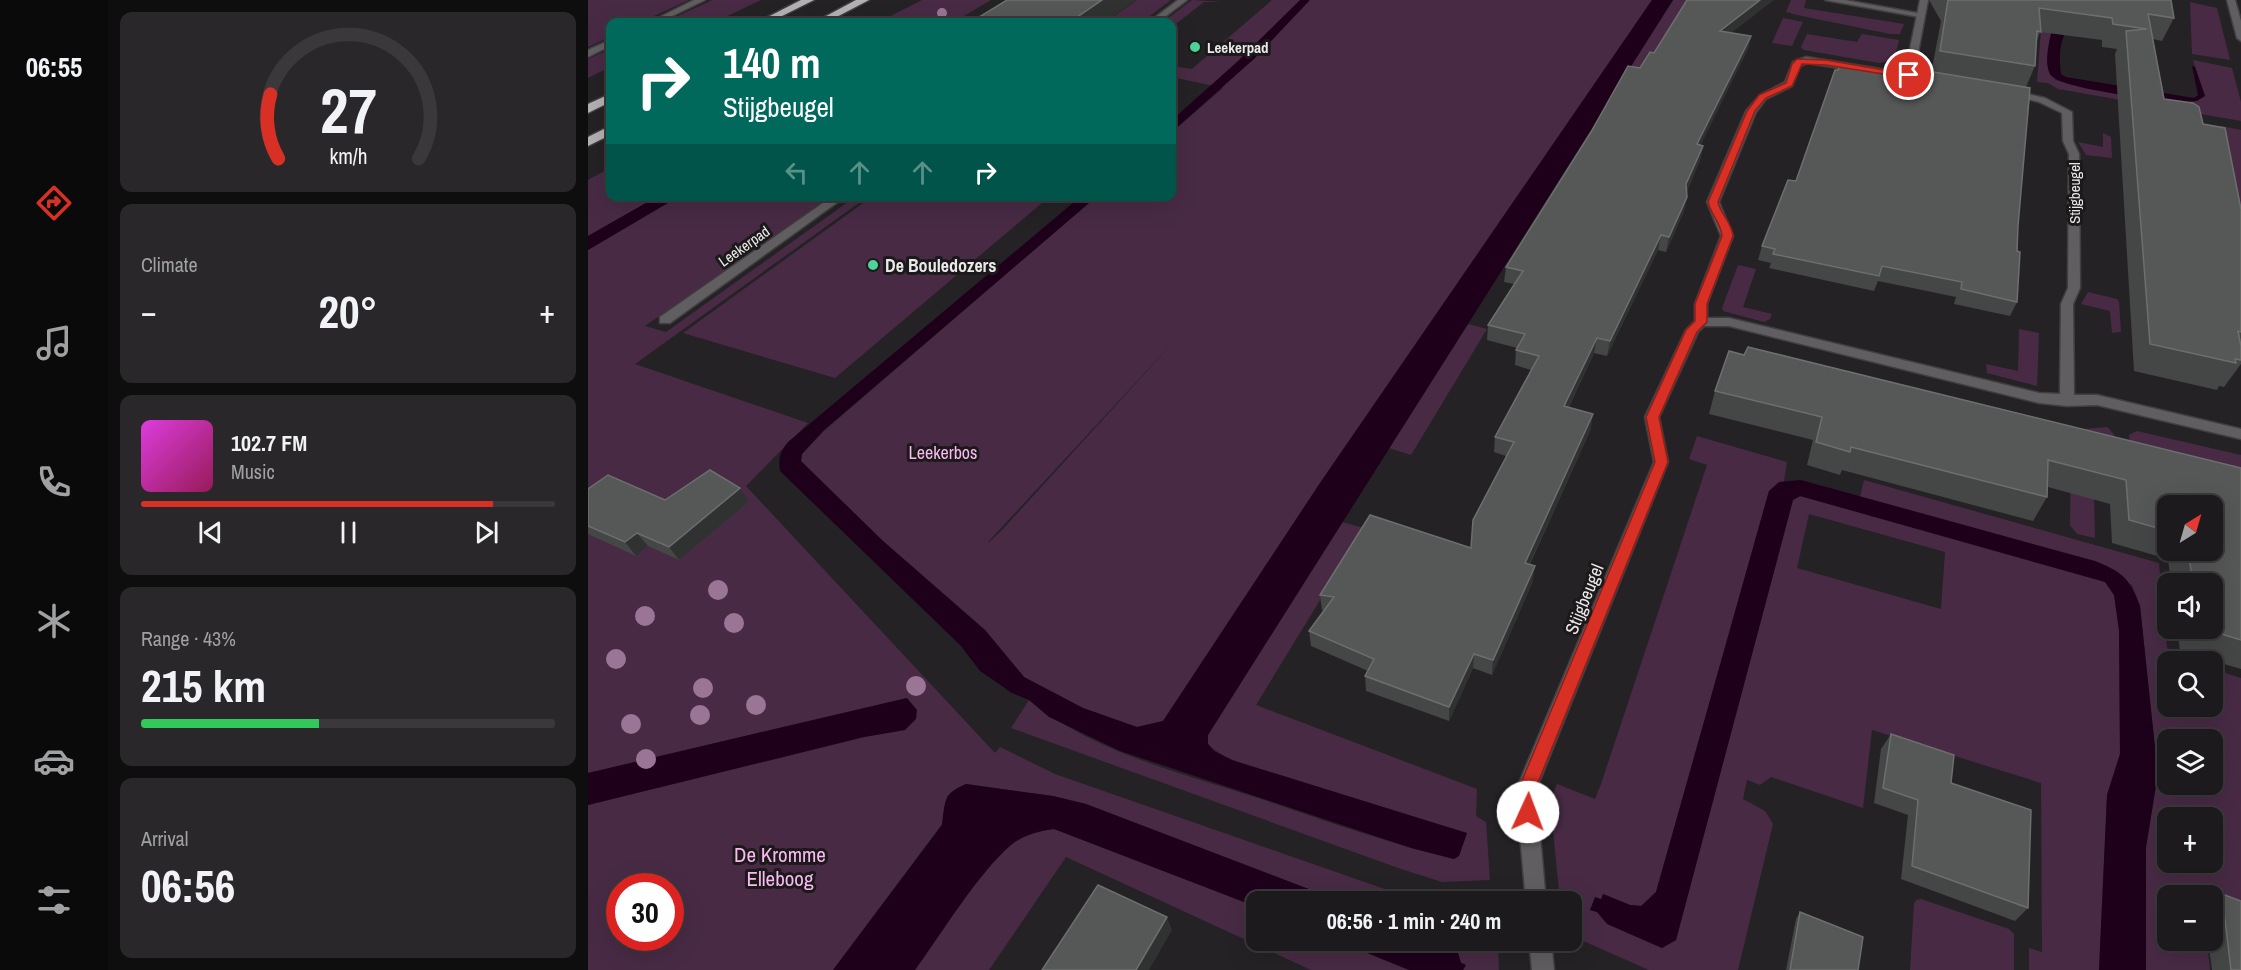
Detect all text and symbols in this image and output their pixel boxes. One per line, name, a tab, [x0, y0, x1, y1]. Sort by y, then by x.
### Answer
text: 140 m	[723, 35, 821, 91]
place label: Leekerpad	[1207, 37, 1269, 58]
marker: Leekerpad	[1188, 40, 1202, 54]
icon: right	[624, 42, 702, 120]
text: 06:55	[26, 49, 82, 85]
pin	[1883, 49, 1934, 100]
icon: arrive	[1892, 58, 1925, 91]
text: 27	[320, 68, 376, 152]
text: Stijgbeugel	[723, 89, 834, 125]
text: km/h	[329, 142, 367, 171]
icon: left	[780, 156, 813, 189]
icon: ahead	[843, 156, 876, 189]
icon: ahead	[906, 156, 939, 189]
icon: right	[969, 156, 1002, 189]
street label: Stijgbeugel	[2064, 162, 2085, 224]
icon: directions	[33, 182, 75, 224]
street label: Leekerpad	[714, 221, 774, 271]
text: Climate	[141, 251, 198, 278]
place label: De Bouledozers	[885, 253, 997, 278]
marker: De Bouledozers	[866, 258, 880, 272]
text: 20°	[318, 281, 378, 342]
text: −	[141, 289, 157, 333]
text: +	[539, 289, 555, 333]
icon: music	[33, 322, 75, 364]
text: 102.7 FM	[231, 428, 307, 458]
park label: Leekerbos	[909, 440, 977, 465]
text: Music	[231, 458, 275, 485]
icon: phone	[33, 461, 75, 503]
north arrow	[2157, 495, 2223, 561]
map controls	[2157, 495, 2223, 951]
icon: previous	[194, 516, 227, 549]
icon: pause	[332, 516, 365, 549]
icon: next	[470, 516, 503, 549]
street label: Stijgbeugel	[1559, 560, 1609, 638]
button: sound	[2157, 573, 2223, 639]
icon: climate	[33, 600, 75, 642]
text: Range · 43%	[141, 625, 236, 652]
button: search	[2157, 651, 2223, 717]
text: 215 km	[141, 655, 266, 716]
button: layers	[2157, 729, 2223, 795]
icon: car	[33, 740, 75, 782]
position arrow	[1496, 780, 1560, 844]
button: +	[2157, 807, 2223, 873]
text: Arrival	[141, 825, 188, 852]
park label: De Kromme Elleboog	[734, 840, 826, 893]
text: 06:56	[141, 855, 235, 916]
speed limit sign: 30	[606, 873, 684, 951]
icon: filters	[33, 879, 75, 921]
button: −	[2157, 885, 2223, 951]
text: 06:56 · 1 min · 240 m	[1327, 906, 1501, 936]

